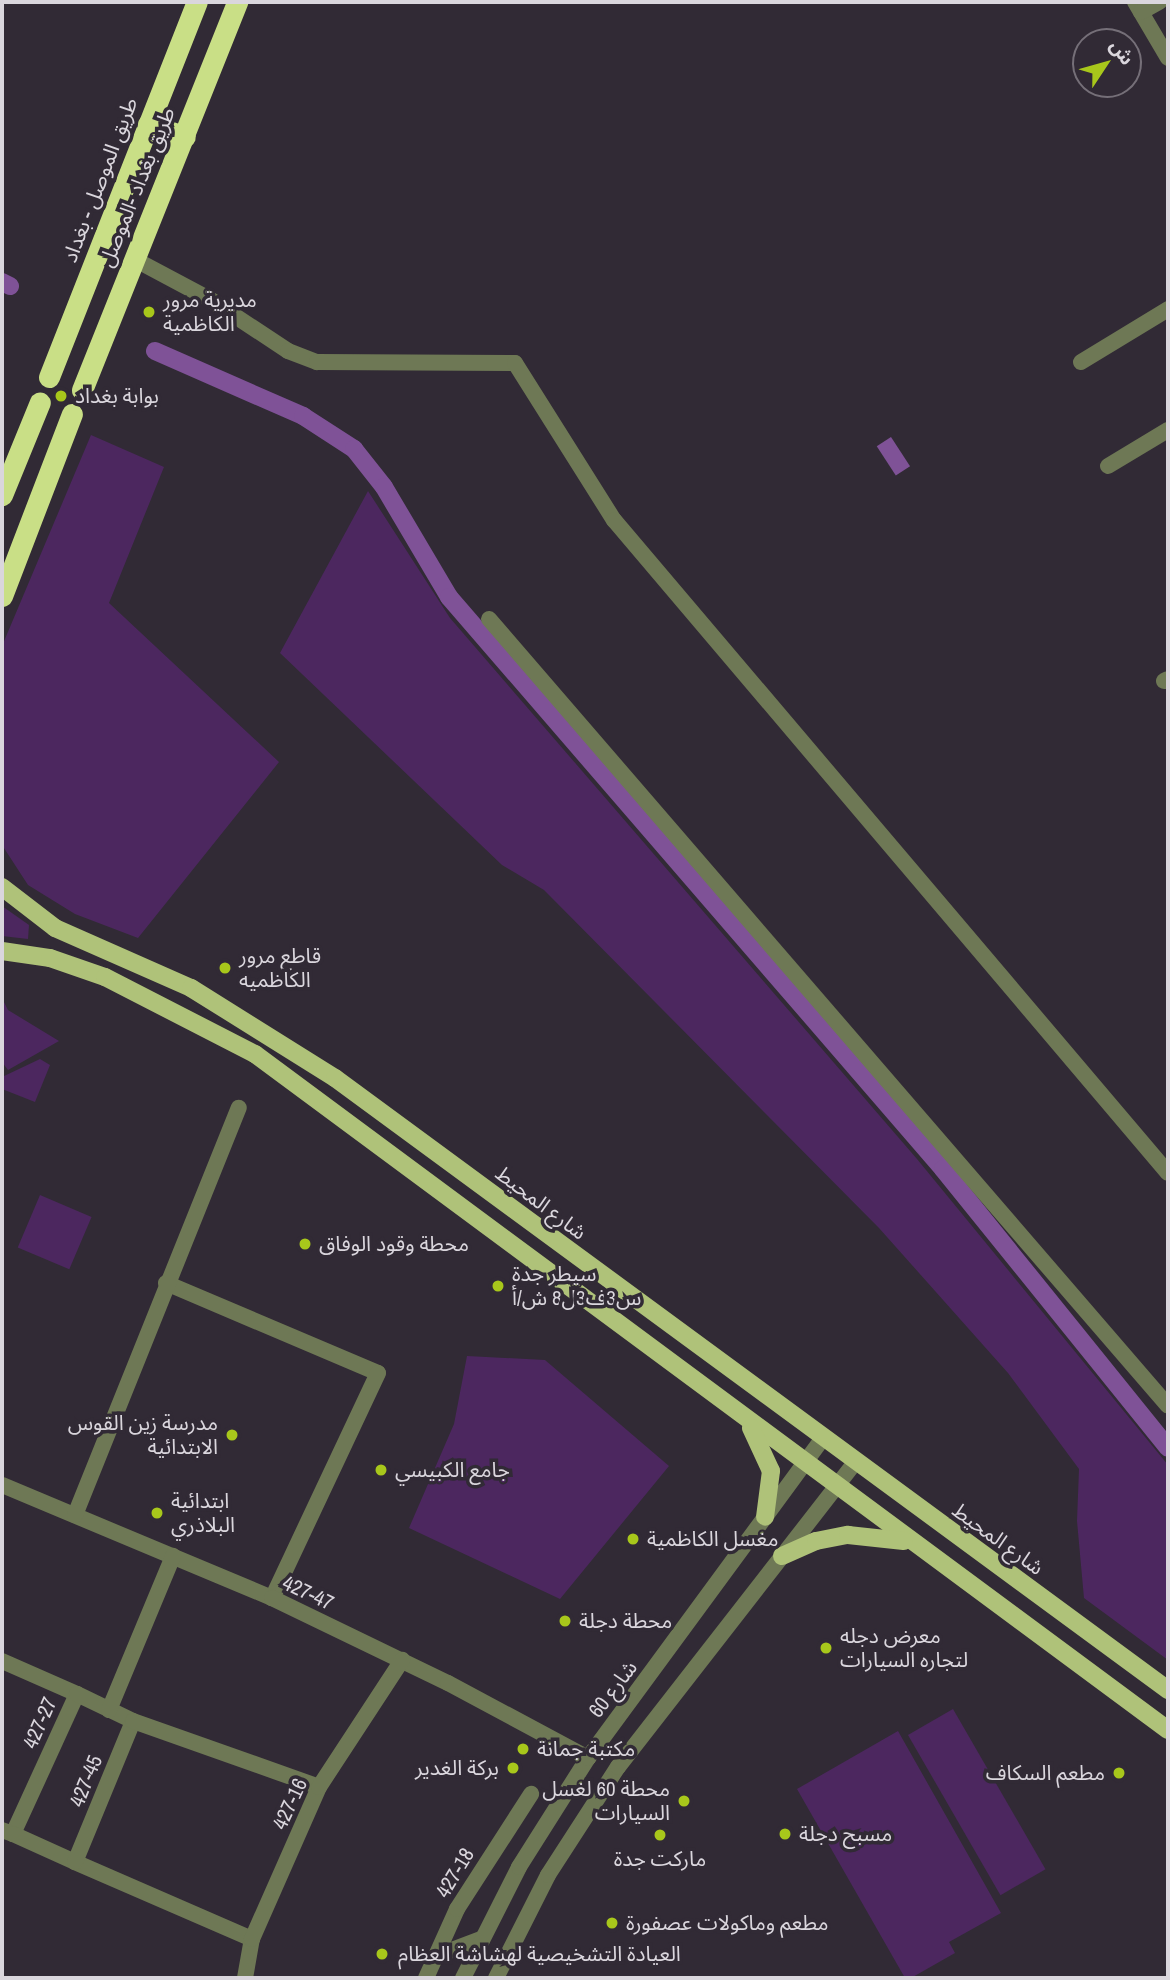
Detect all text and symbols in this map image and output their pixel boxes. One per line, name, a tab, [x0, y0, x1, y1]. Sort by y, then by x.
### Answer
north arrow	[1072, 28, 1142, 98]
text: ش	[1104, 34, 1141, 70]
street label: طريق الموصل - بغداد	[57, 94, 143, 266]
street label: طريق بغداد -الموصل	[93, 103, 181, 271]
place label: مديرية مرور الكاظمية	[163, 287, 257, 337]
marker: مديرية مرور الكاظمية	[141, 304, 157, 320]
place label: بوابة بغداد	[75, 383, 159, 409]
marker: بوابة بغداد	[53, 388, 69, 404]
place label: قاطع مرور الكاظميه	[239, 943, 321, 993]
marker: قاطع مرور الكاظميه	[217, 960, 233, 976]
street label: شارع المحيط	[491, 1161, 591, 1245]
place label: محطة وقود الوفاق	[319, 1231, 469, 1257]
marker: محطة وقود الوفاق	[297, 1236, 313, 1252]
place label: سيطر جدة س3ف3ل8 ش/أ	[512, 1261, 641, 1311]
marker: سيطر جدة س3ف3ل8 ش/أ	[490, 1278, 506, 1294]
place label: مدرسة زين القوس الابتدائية	[68, 1410, 218, 1460]
marker: مدرسة زين القوس الابتدائية	[224, 1427, 240, 1443]
place label: جامع الكبيسي	[395, 1457, 510, 1483]
marker: جامع الكبيسي	[373, 1462, 389, 1478]
place label: ابتدائية البلاذري	[171, 1488, 235, 1538]
street label: شارع المحيط	[947, 1497, 1049, 1581]
marker: ابتدائية البلاذري	[149, 1505, 165, 1521]
place label: مغسل الكاظمية	[647, 1526, 779, 1552]
marker: مغسل الكاظمية	[625, 1531, 641, 1547]
street label: 427-47	[278, 1570, 338, 1616]
place label: محطة دجلة	[579, 1608, 672, 1634]
marker: محطة دجلة	[557, 1613, 573, 1629]
place label: معرض دجله لتجاره السيارات	[840, 1623, 968, 1673]
marker: معرض دجله لتجاره السيارات	[818, 1640, 834, 1656]
street label: شارع 60	[583, 1656, 643, 1722]
street label: 427-27	[18, 1693, 62, 1753]
place label: مكتبة جمانة	[537, 1736, 635, 1762]
marker: مكتبة جمانة	[515, 1741, 531, 1757]
street label: 427-45	[64, 1751, 108, 1811]
place label: بركة الغدير	[415, 1755, 499, 1781]
marker: بركة الغدير	[505, 1760, 521, 1776]
place label: مطعم السكاف	[986, 1760, 1105, 1786]
marker: مطعم السكاف	[1111, 1765, 1127, 1781]
street label: 427-16	[267, 1774, 313, 1834]
place label: محطة 60 لغسل السيارات	[542, 1776, 670, 1826]
marker: محطة 60 لغسل السيارات	[676, 1793, 692, 1809]
place label: مسبح دجلة	[799, 1821, 892, 1847]
marker: مسبح دجلة	[777, 1826, 793, 1842]
marker: ماركت جدة	[652, 1827, 668, 1843]
street label: 427-18	[430, 1844, 480, 1902]
place label: ماركت جدة	[614, 1846, 706, 1872]
place label: مطعم وماكولات عصفورة	[626, 1910, 829, 1936]
marker: مطعم وماكولات عصفورة	[604, 1915, 620, 1931]
place label: العيادة التشخيصية لهشاشة العظام	[398, 1941, 681, 1967]
marker: العيادة التشخيصية لهشاشة العظام	[372, 1944, 392, 1964]

